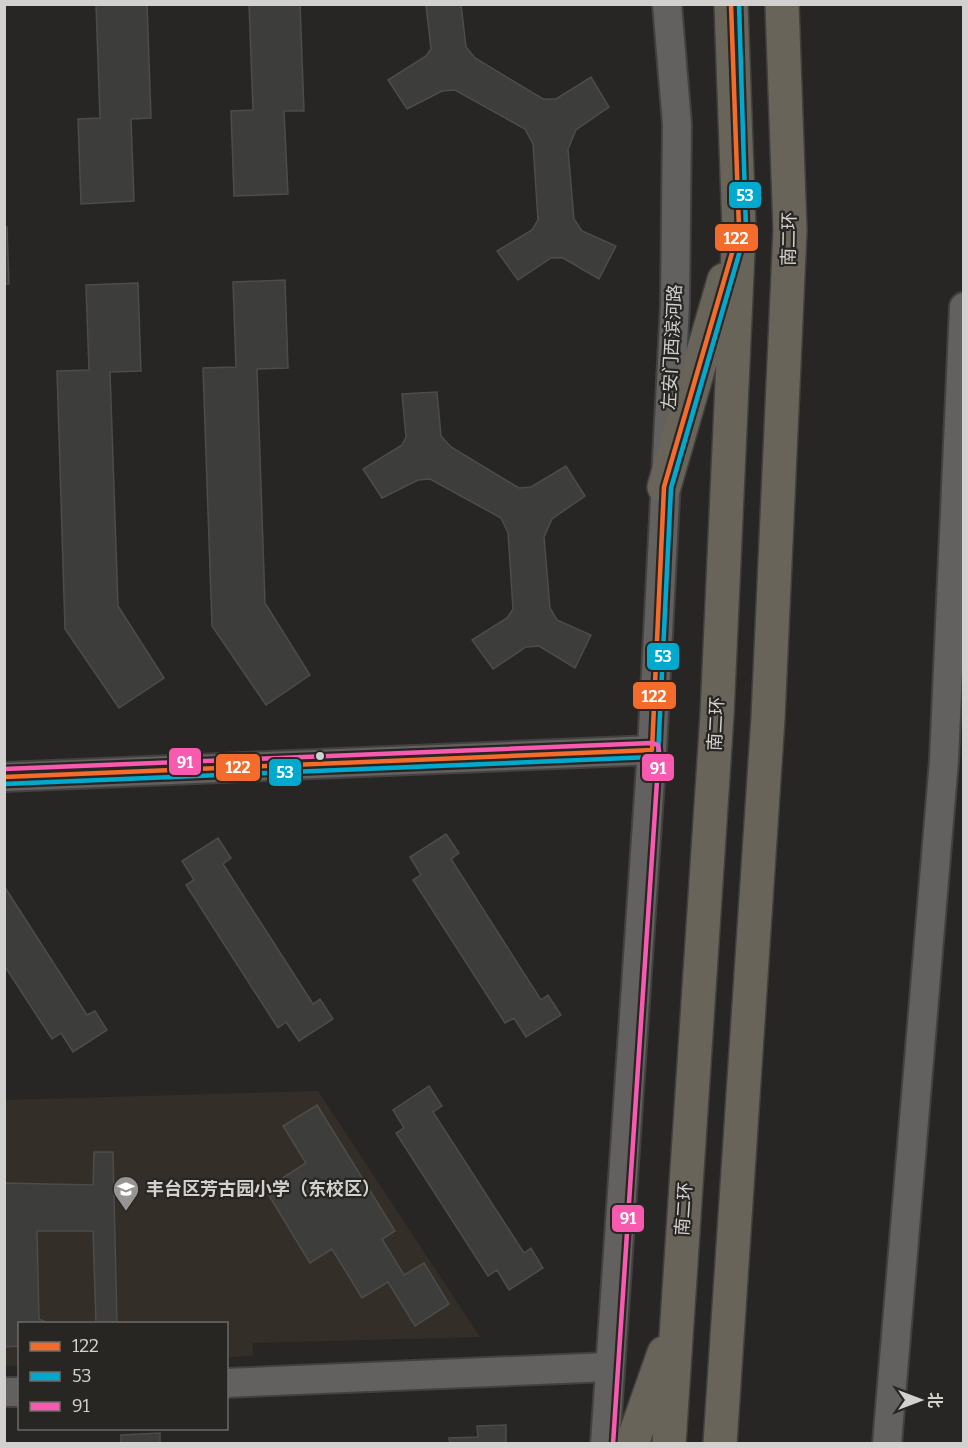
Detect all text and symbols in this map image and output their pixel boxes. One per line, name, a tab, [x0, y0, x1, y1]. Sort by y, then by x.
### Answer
line badge: 53	[728, 181, 762, 209]
text: 53	[736, 186, 754, 205]
street label: 南二环	[778, 212, 800, 266]
line badge: 122	[714, 223, 759, 252]
text: 122	[724, 229, 748, 248]
street label: 左安门西滨河路	[658, 284, 686, 410]
line badge: 53	[646, 642, 680, 671]
text: 53	[654, 647, 672, 666]
line badge: 122	[632, 681, 677, 710]
text: 122	[642, 687, 666, 706]
street label: 南二环	[704, 696, 728, 752]
line badge: 91	[168, 747, 202, 776]
unlabelled marker	[314, 750, 326, 762]
text: 91	[177, 753, 193, 772]
line badge: 122	[215, 753, 261, 782]
line badge: 91	[641, 753, 675, 782]
text: 122	[226, 758, 250, 777]
line badge: 53	[268, 758, 302, 787]
text: 91	[650, 759, 666, 778]
text: 53	[276, 763, 294, 782]
school or university icon: 丰台区芳古园小学（东校区）	[111, 1174, 141, 1212]
place label: 丰台区芳古园小学（东校区）	[146, 1178, 380, 1200]
street label: 南二环	[671, 1181, 697, 1237]
line badge: 91	[611, 1204, 645, 1233]
text: 91	[620, 1209, 636, 1228]
legend	[18, 1322, 228, 1430]
text: 122	[72, 1335, 99, 1357]
text: 53	[72, 1365, 91, 1387]
north arrow	[890, 1370, 950, 1430]
text: 北	[925, 1392, 944, 1408]
text: 91	[72, 1395, 91, 1417]

